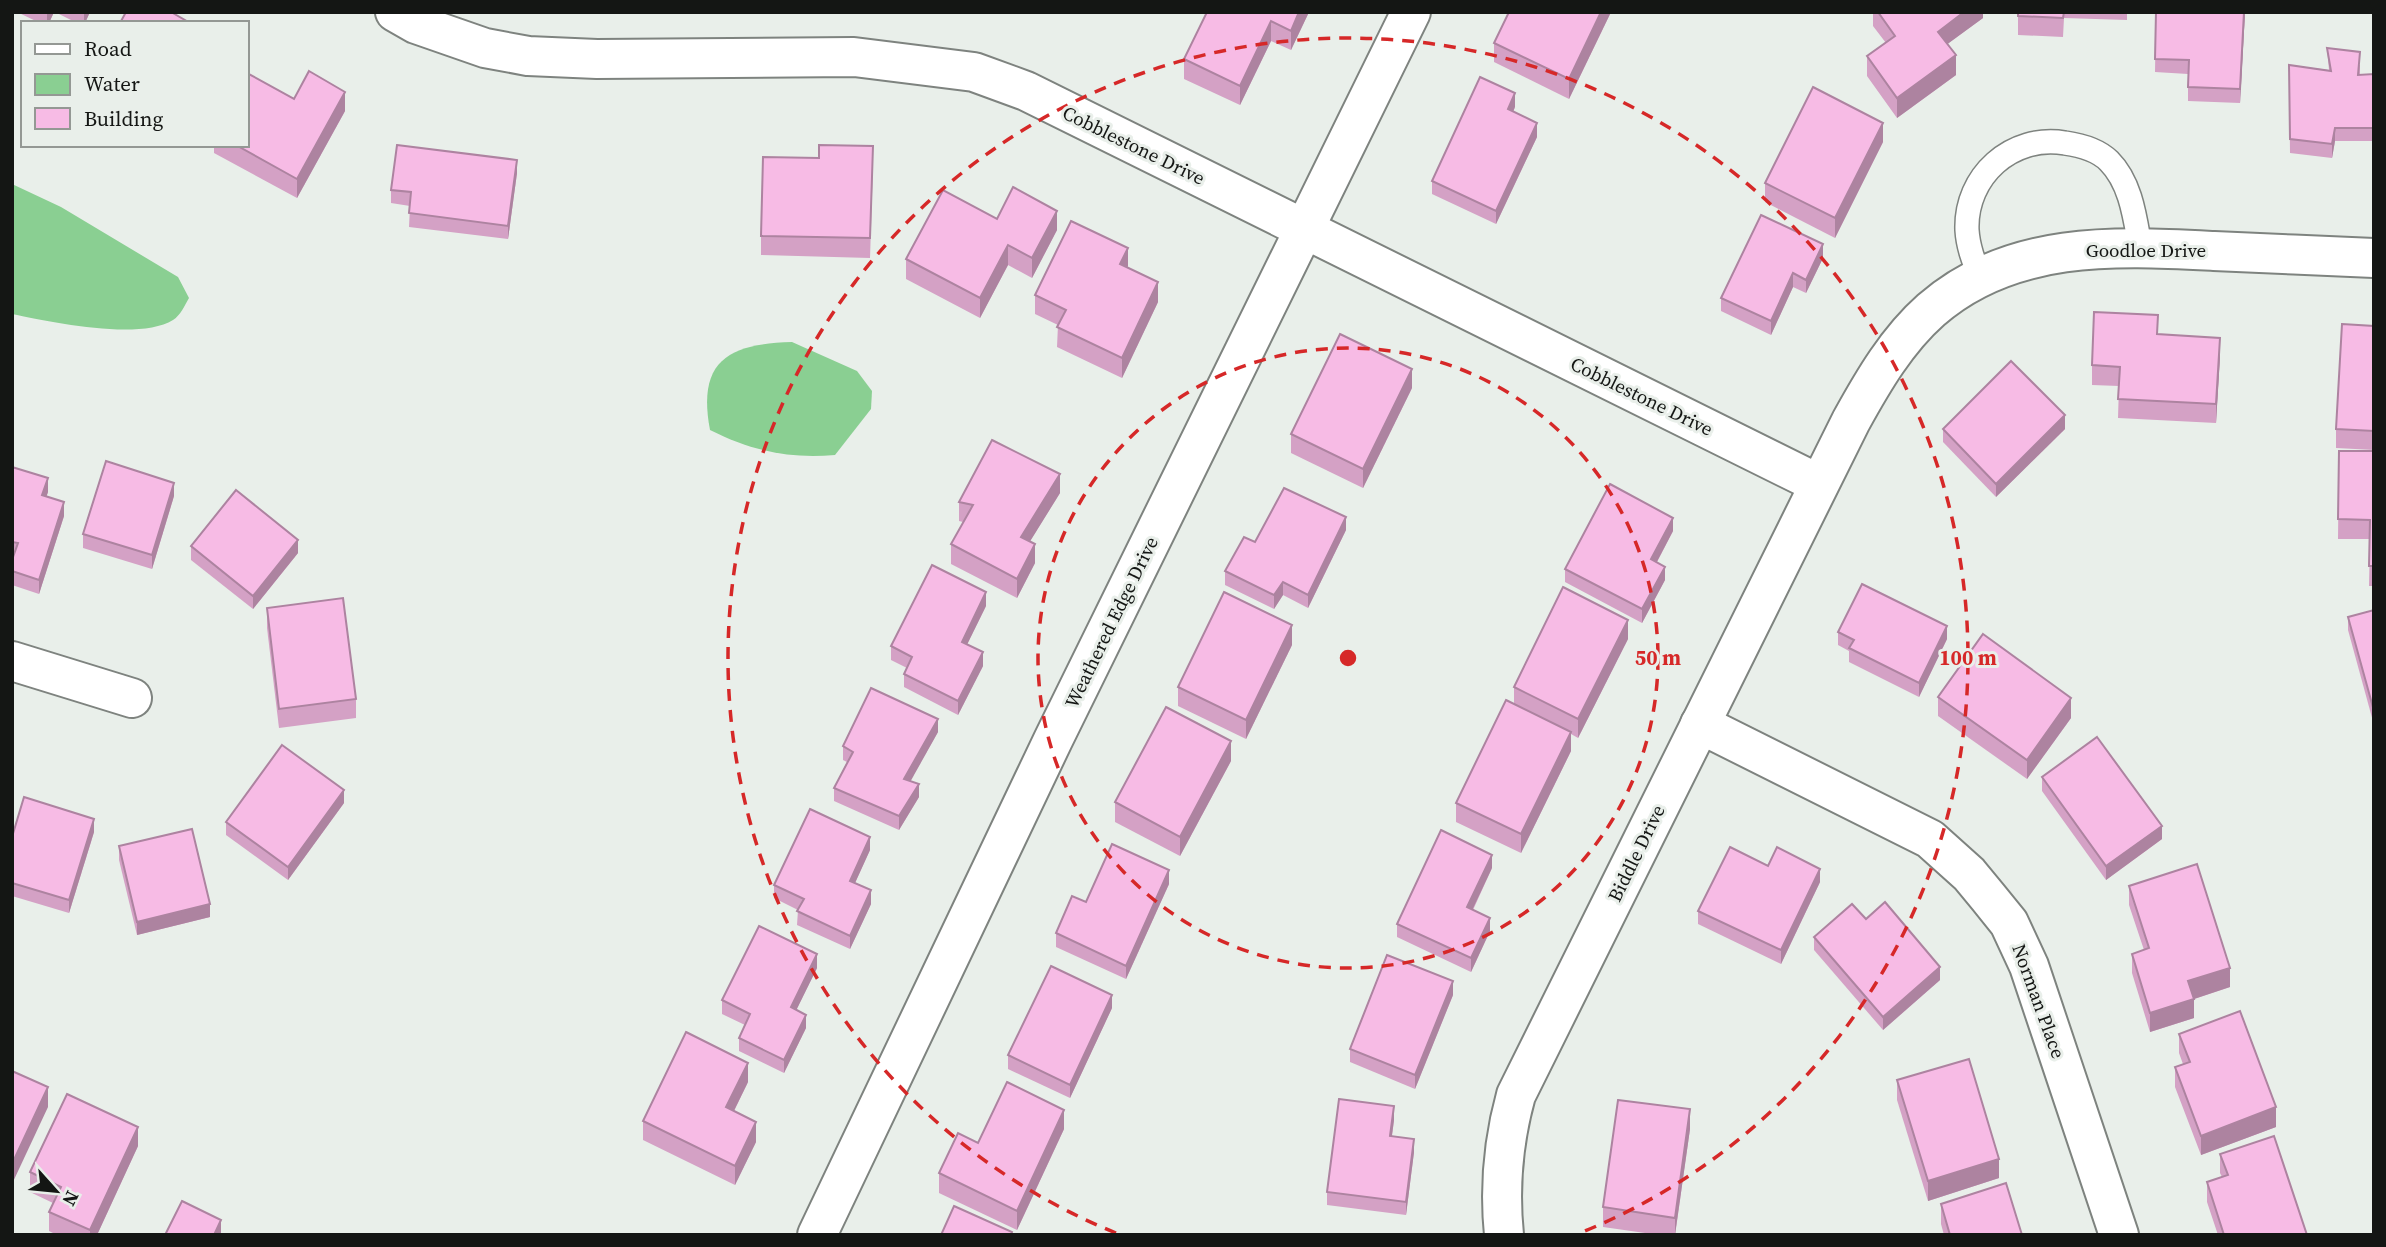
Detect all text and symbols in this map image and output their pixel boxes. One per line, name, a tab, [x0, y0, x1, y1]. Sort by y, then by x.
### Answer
legend	[21, 21, 248, 147]
text: Road	[84, 34, 132, 63]
text: Water	[84, 69, 140, 98]
street label: Cobblestone Drive	[1058, 99, 1210, 191]
text: Building	[84, 104, 163, 133]
street label: Goodloe Drive	[2086, 237, 2206, 263]
street label: Cobblestone Drive	[1566, 350, 1718, 442]
street label: Weathered Edge Drive	[1058, 532, 1164, 712]
text: 50 m	[1635, 643, 1681, 672]
text: 100 m	[1939, 643, 1997, 672]
centre of rings	[1336, 646, 1360, 670]
street label: Biddle Drive	[1601, 800, 1671, 906]
street label: Norman Place	[2006, 940, 2072, 1062]
north arrow	[21, 1156, 91, 1226]
text: N	[56, 1187, 86, 1211]

